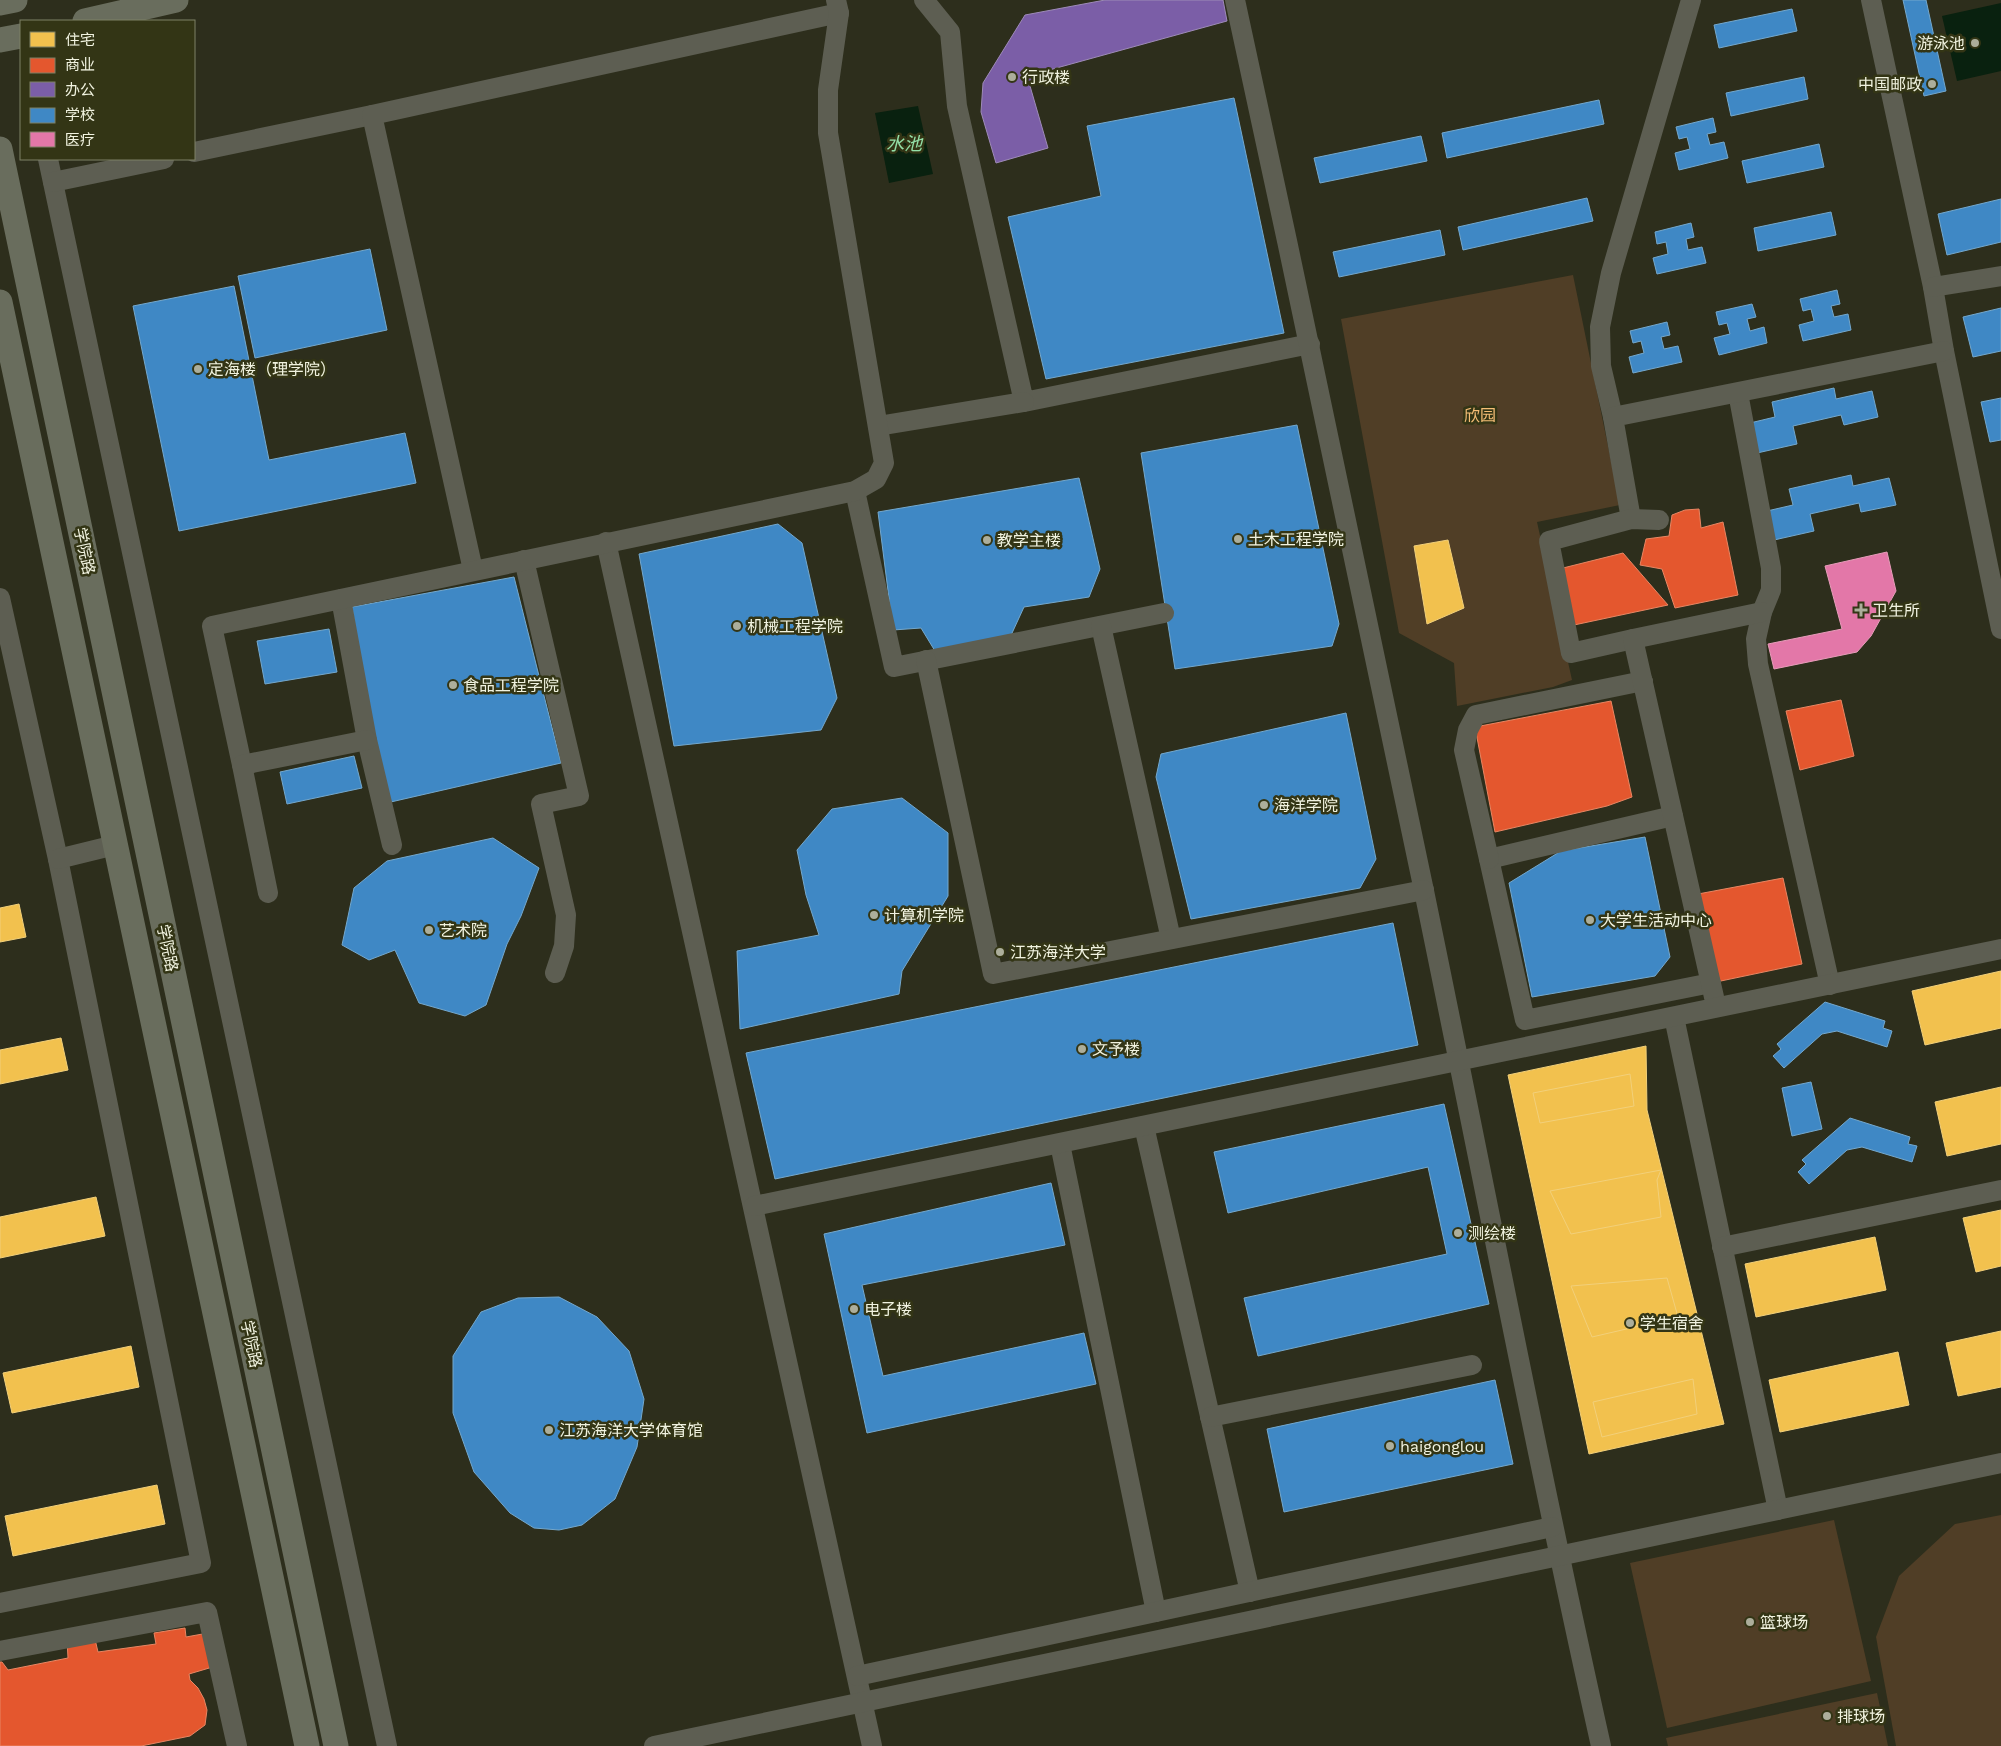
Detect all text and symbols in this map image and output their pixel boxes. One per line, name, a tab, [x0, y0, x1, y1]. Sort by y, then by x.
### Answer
legend	[20, 20, 195, 160]
text: 住宅	[65, 31, 95, 49]
place label: 游泳池	[1917, 34, 1965, 53]
marker: 游泳池	[1969, 37, 1981, 49]
text: 商业	[65, 56, 95, 74]
place label: 行政楼	[1022, 68, 1070, 87]
marker: 行政楼	[1006, 71, 1018, 83]
place label: 中国邮政	[1858, 75, 1922, 94]
marker: 中国邮政	[1926, 78, 1938, 90]
text: 办公	[65, 81, 95, 99]
text: 学校	[65, 106, 95, 124]
text: 医疗	[65, 131, 95, 149]
water label: 水池	[886, 133, 924, 154]
place label: 定海楼（理学院）	[208, 360, 336, 379]
marker: 定海楼（理学院）	[192, 363, 204, 375]
park label: 欣园	[1464, 406, 1496, 425]
street label: 学院路	[70, 526, 99, 577]
place label: 土木工程学院	[1248, 530, 1344, 549]
place label: 教学主楼	[997, 531, 1061, 550]
marker: 土木工程学院	[1232, 533, 1244, 545]
marker: 教学主楼	[981, 534, 993, 546]
place label: 卫生所	[1872, 601, 1920, 620]
marker: 卫生所	[1854, 603, 1868, 617]
place label: 机械工程学院	[747, 617, 843, 636]
marker: 机械工程学院	[731, 620, 743, 632]
place label: 食品工程学院	[463, 676, 559, 695]
marker: 食品工程学院	[447, 679, 459, 691]
place label: 海洋学院	[1274, 796, 1338, 815]
marker: 海洋学院	[1258, 799, 1270, 811]
place label: 计算机学院	[884, 906, 964, 925]
marker: 计算机学院	[868, 909, 880, 921]
place label: 大学生活动中心	[1600, 911, 1712, 930]
marker: 大学生活动中心	[1584, 914, 1596, 926]
place label: 艺术院	[439, 921, 487, 940]
street label: 学院路	[153, 923, 182, 974]
marker: 艺术院	[423, 924, 435, 936]
place label: 江苏海洋大学	[1010, 943, 1106, 962]
marker: 江苏海洋大学	[994, 946, 1006, 958]
place label: 文予楼	[1092, 1040, 1140, 1059]
marker: 文予楼	[1076, 1043, 1088, 1055]
place label: 测绘楼	[1468, 1224, 1516, 1243]
marker: 测绘楼	[1452, 1227, 1464, 1239]
place label: 电子楼	[864, 1300, 912, 1319]
marker: 电子楼	[848, 1303, 860, 1315]
place label: 学生宿舍	[1640, 1314, 1704, 1333]
marker: 学生宿舍	[1624, 1317, 1636, 1329]
street label: 学院路	[237, 1319, 266, 1370]
place label: 江苏海洋大学体育馆	[559, 1421, 703, 1440]
marker: 江苏海洋大学体育馆	[543, 1424, 555, 1436]
place label: haigonglou	[1400, 1437, 1484, 1456]
marker: haigonglou	[1384, 1440, 1396, 1452]
place label: 篮球场	[1760, 1613, 1808, 1632]
marker: 篮球场	[1744, 1616, 1756, 1628]
place label: 排球场	[1837, 1707, 1885, 1726]
marker: 排球场	[1821, 1710, 1833, 1722]

